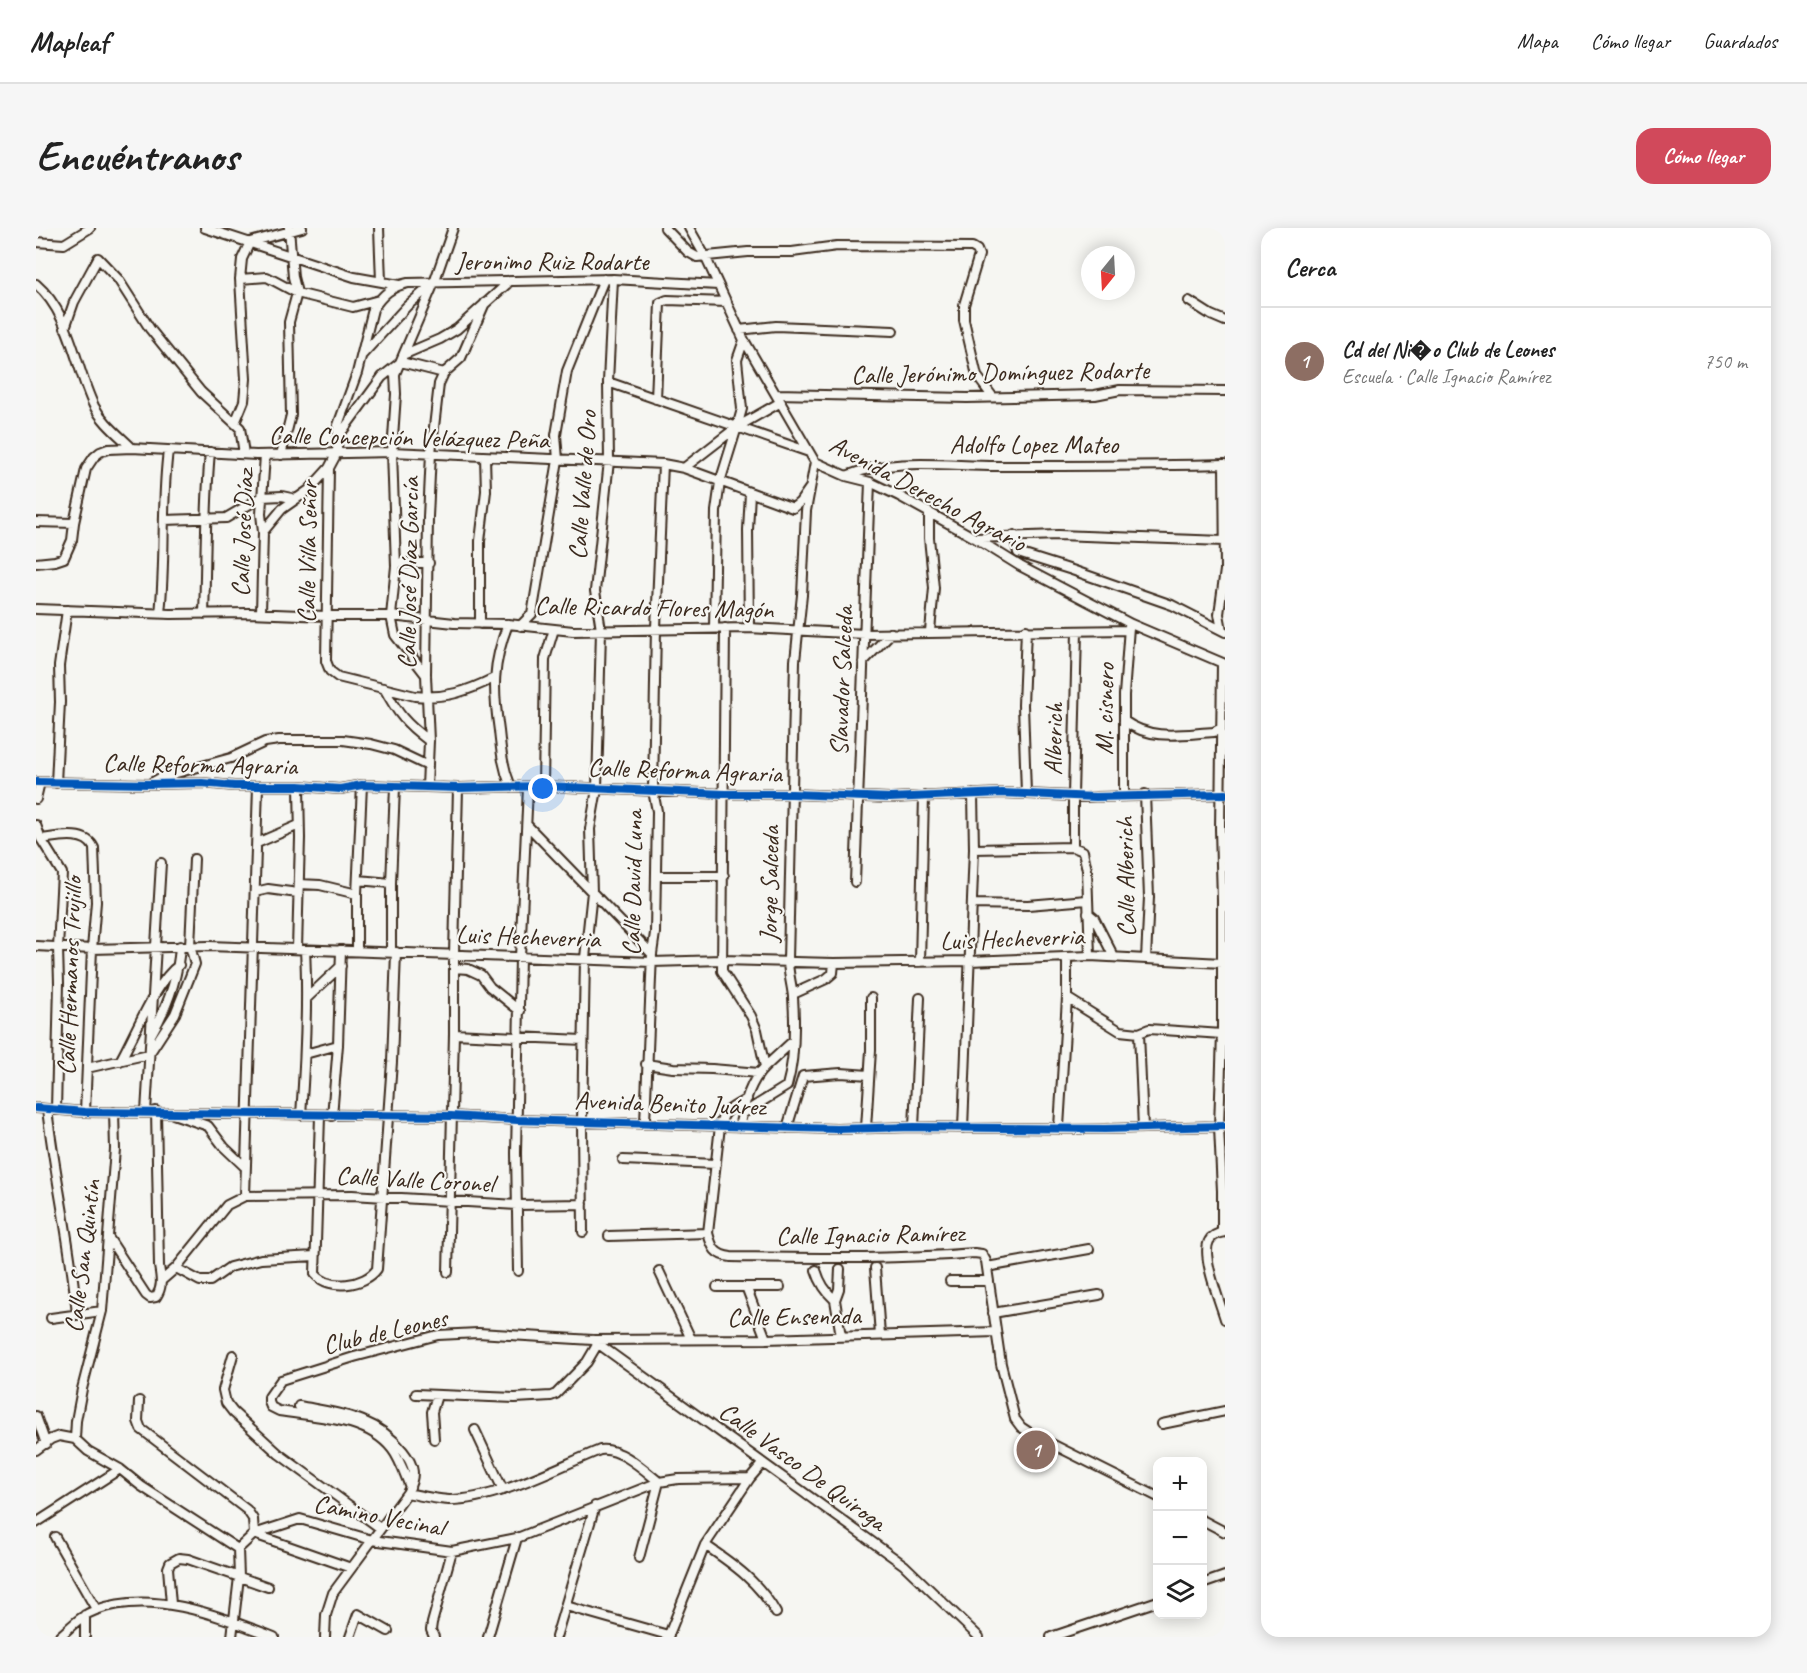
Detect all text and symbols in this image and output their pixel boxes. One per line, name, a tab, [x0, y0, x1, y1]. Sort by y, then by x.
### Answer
text: Mapleaf	[30, 24, 108, 59]
text: Mapa	[1517, 28, 1558, 54]
text: Cómo llegar	[1591, 28, 1670, 54]
text: Guardados	[1703, 28, 1777, 54]
button: Cómo llegar	[1636, 128, 1771, 184]
text: Encuéntranos	[36, 130, 238, 183]
street label: Jeronimo Ruiz Rodarte	[454, 245, 650, 278]
north arrow	[1081, 246, 1135, 300]
text: Cerca	[1285, 251, 1335, 284]
text: Cd del Ni�o Club de Leones	[1342, 336, 1554, 364]
text: 1	[1300, 349, 1309, 374]
text: 750 m	[1704, 349, 1747, 374]
street label: Calle Jerónimo Domínguez Rodarte	[851, 353, 1151, 392]
text: Escuela · Calle Ignacio Ramírez	[1342, 364, 1550, 389]
street label: Calle Valle de Oro	[561, 408, 604, 561]
street label: Calle Concepción Velázquez Peña	[269, 419, 551, 456]
street label: Avenida Derecho Agrario	[824, 428, 1033, 560]
street label: Adolfo Lopez Mateo	[950, 428, 1120, 461]
street label: Calle José Díaz	[224, 466, 261, 597]
street label: Calle José Díaz García	[390, 475, 427, 669]
street label: Calle Villa Señor	[290, 478, 325, 623]
street label: Calle Ricardo Flores Magón	[534, 589, 775, 626]
street label: Slavador Salceda	[822, 603, 861, 757]
street label: M. cisnero	[1087, 661, 1122, 755]
street label: Alberich	[1036, 701, 1071, 776]
street label: Calle Reforma Agraria	[103, 746, 299, 783]
street label: Calle Reforma Agraria	[587, 751, 784, 790]
your location	[528, 774, 557, 803]
street label: Calle David Luna	[615, 807, 650, 956]
street label: Calle Alberich	[1108, 815, 1143, 937]
street label: Jorge Salceda	[752, 824, 787, 944]
street label: Calle Hermanos Trujillo	[50, 873, 90, 1076]
street label: Luis Hecheverria	[455, 917, 602, 956]
street label: Luis Hecheverria	[939, 919, 1086, 958]
street label: Avenida Benito Juárez	[574, 1084, 769, 1123]
street label: Calle Valle Coronel	[335, 1159, 499, 1200]
street label: Calle San Quintín	[57, 1176, 108, 1334]
street label: Calle Ignacio Ramírez	[776, 1216, 967, 1253]
street label: Calle Ensenada	[727, 1299, 863, 1334]
street label: Club de Leones	[320, 1301, 453, 1362]
street label: Calle Vasco De Quiroga	[713, 1395, 895, 1540]
pin: 1	[1016, 1428, 1056, 1472]
map controls	[1153, 1457, 1207, 1619]
button: +	[1153, 1457, 1207, 1511]
street label: Camino Vecinal	[311, 1487, 451, 1545]
button: −	[1153, 1511, 1207, 1565]
button: layers	[1153, 1565, 1207, 1619]

